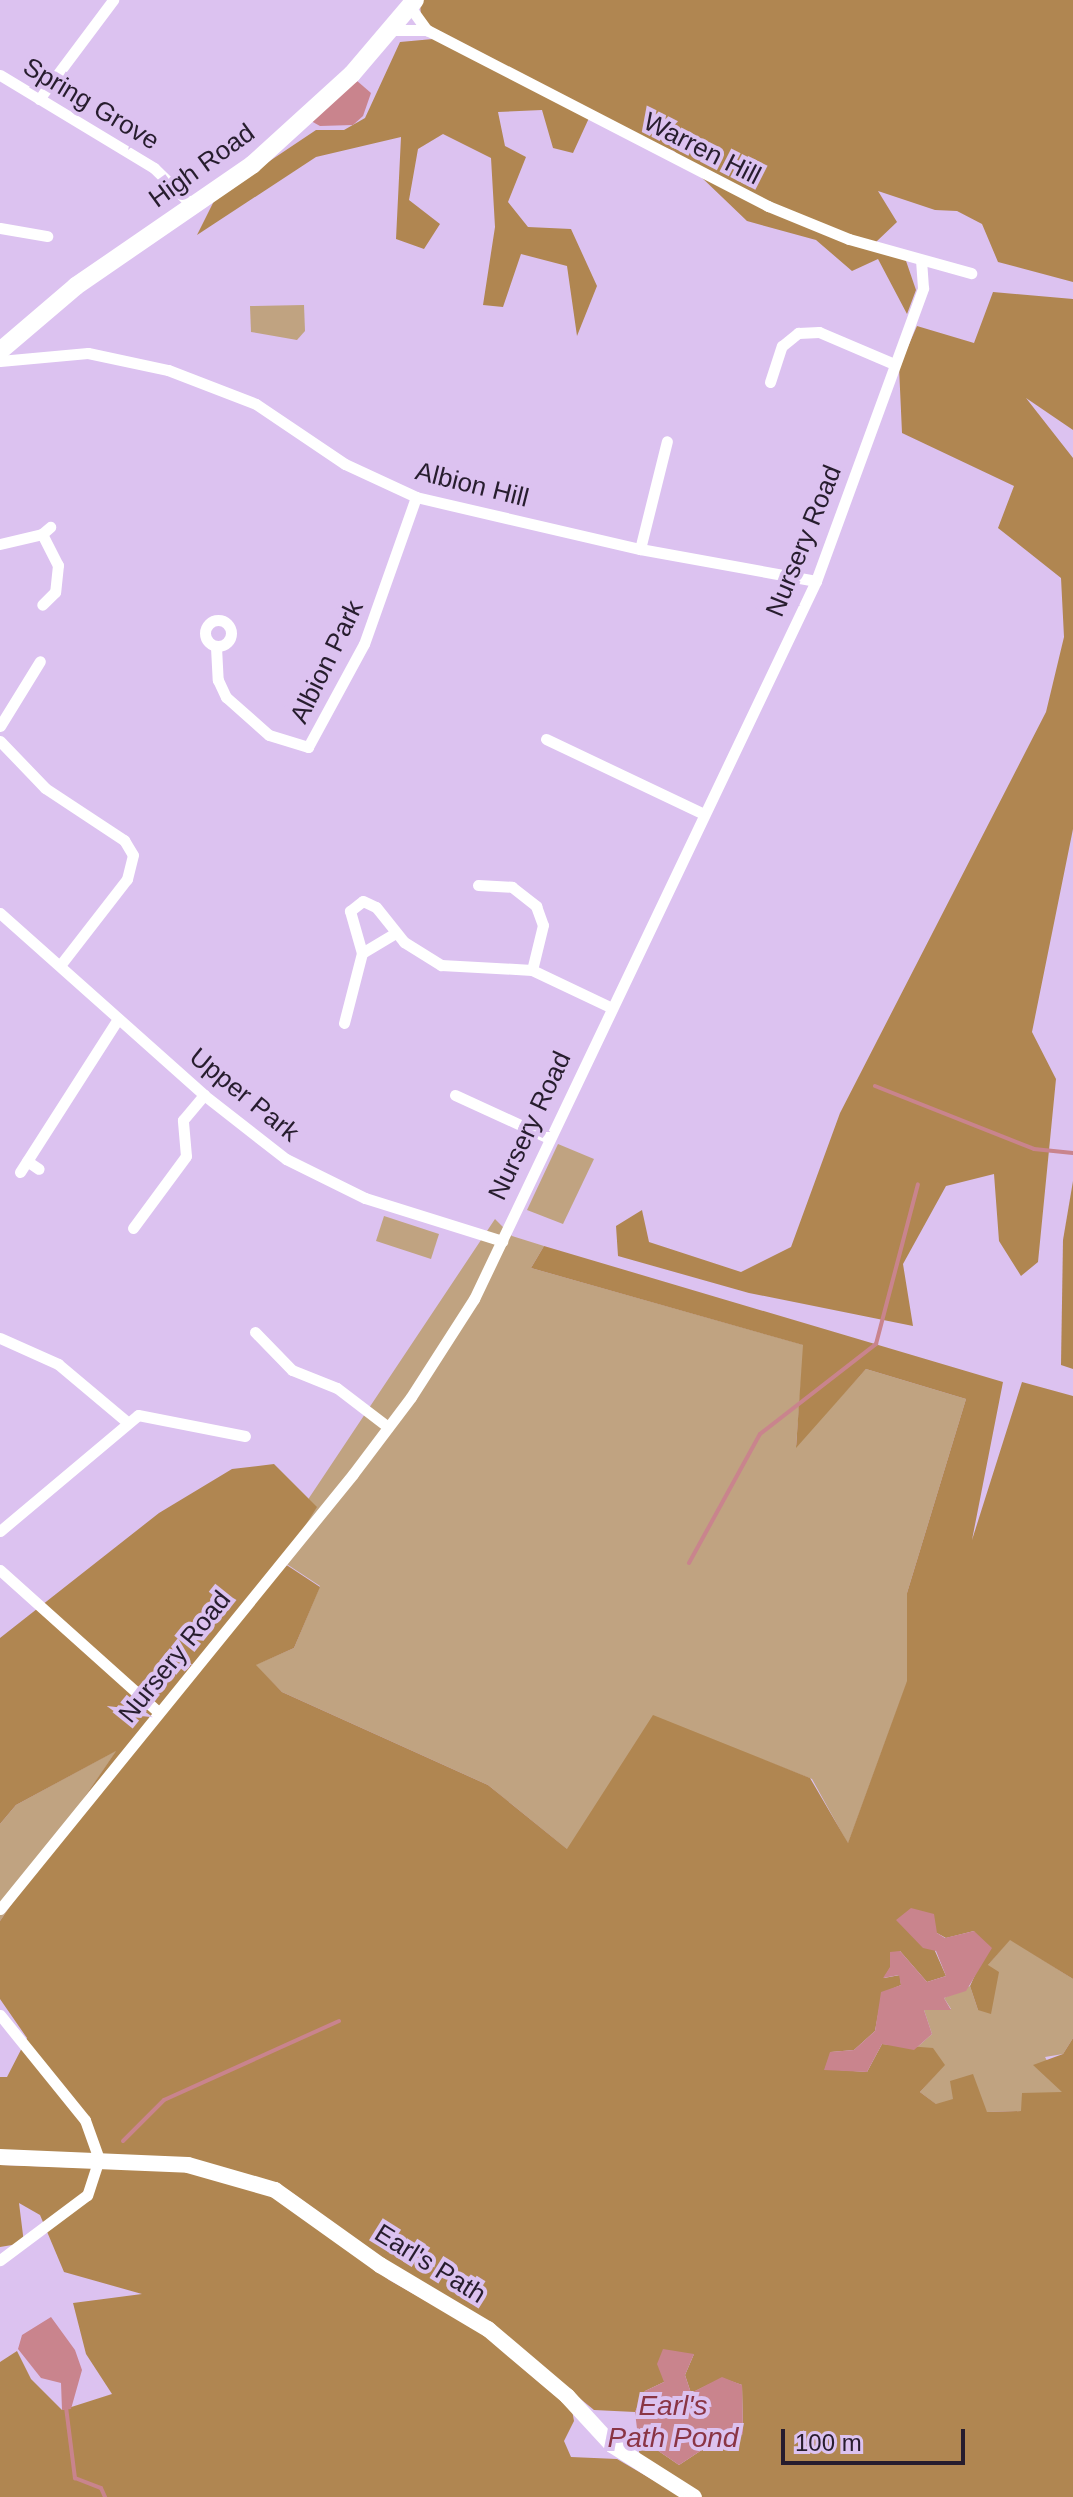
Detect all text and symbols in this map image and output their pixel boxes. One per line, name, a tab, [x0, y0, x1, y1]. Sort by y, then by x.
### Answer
street label: Spring Grove	[17, 51, 165, 157]
street label: Warren Hill	[638, 106, 766, 192]
street label: High Road	[143, 117, 261, 215]
street label: Albion Hill	[412, 456, 532, 514]
street label: Nursery Road	[759, 461, 849, 621]
street label: Albion Park	[284, 595, 370, 729]
street label: Upper Park	[183, 1041, 305, 1149]
street label: Nursery Road	[482, 1047, 578, 1205]
street label: Nursery Road	[112, 1585, 238, 1729]
street label: Earl's Path	[369, 2218, 491, 2310]
water label: Earl's Path Pond	[608, 2389, 738, 2455]
scale bar	[785, 2413, 969, 2463]
text: 100 m	[795, 2429, 862, 2456]

